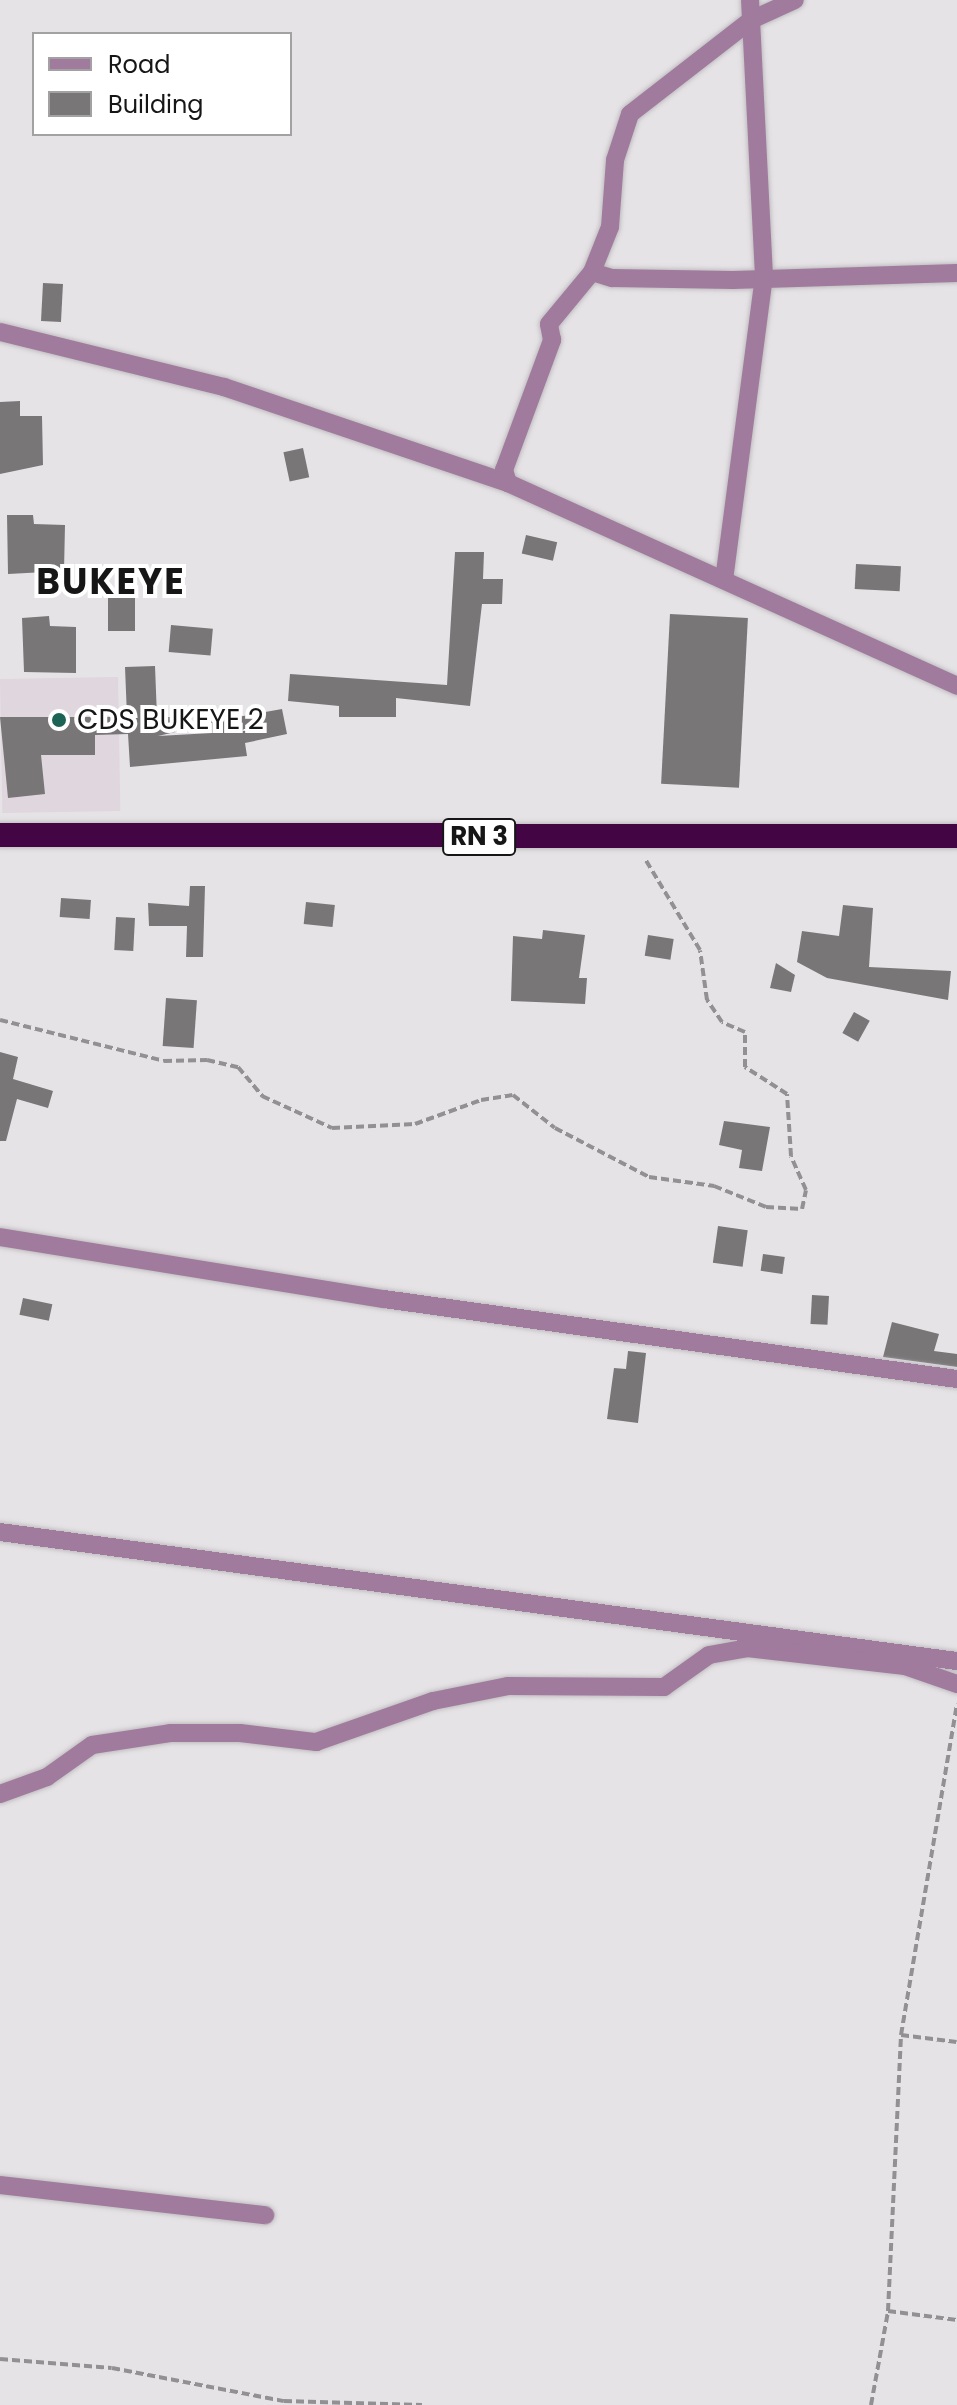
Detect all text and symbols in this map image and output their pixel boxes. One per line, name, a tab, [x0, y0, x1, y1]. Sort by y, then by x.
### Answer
legend	[32, 32, 292, 136]
text: Road	[108, 48, 170, 81]
text: Building	[108, 88, 204, 121]
district label: BUKEYE	[36, 560, 186, 604]
place label: CDS BUKEYE 2	[77, 703, 264, 737]
marker: CDS BUKEYE 2	[48, 709, 70, 731]
road number: RN 3	[441, 815, 517, 859]

